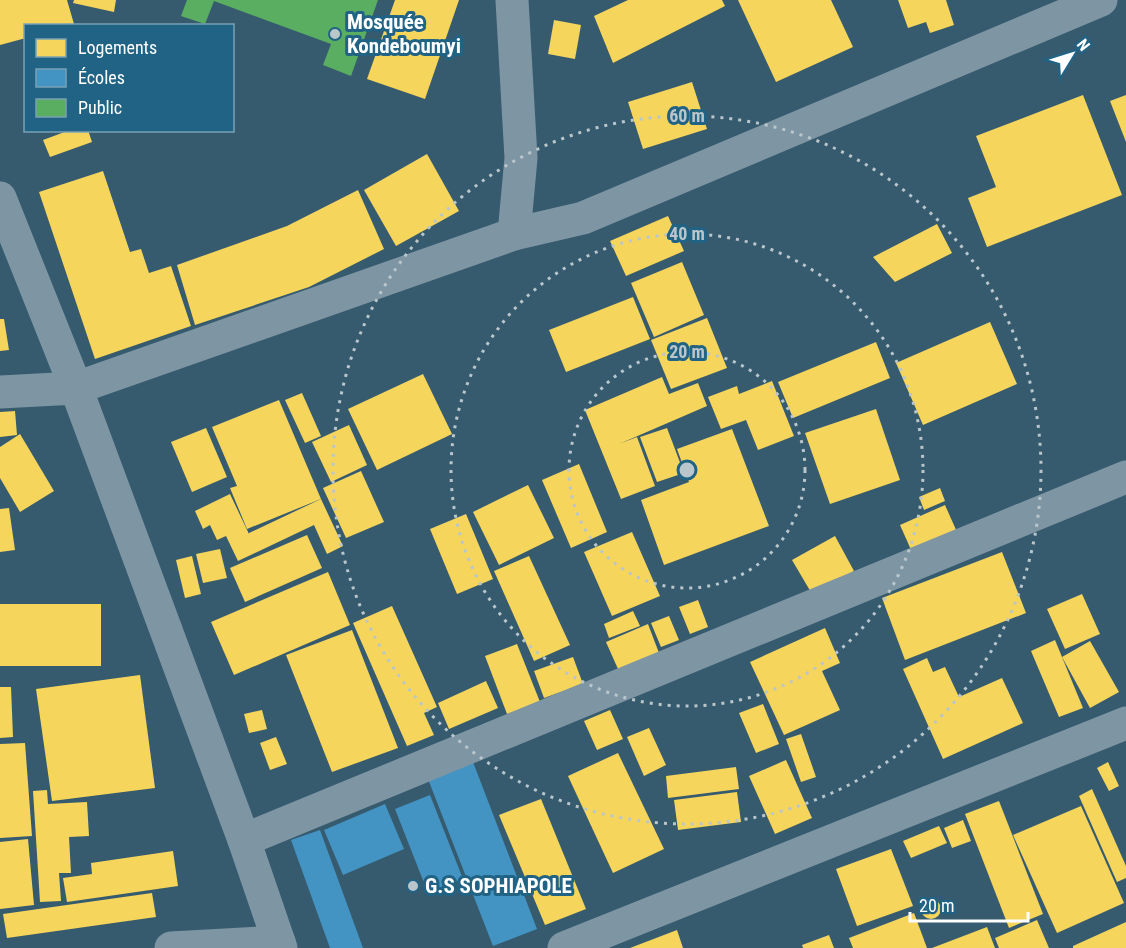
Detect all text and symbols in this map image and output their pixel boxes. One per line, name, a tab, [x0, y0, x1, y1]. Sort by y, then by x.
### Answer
place label: Mosquée Kondeboumyi	[347, 10, 461, 58]
legend	[24, 24, 234, 132]
north arrow	[1042, 24, 1102, 84]
marker: Mosquée Kondeboumyi	[328, 27, 342, 41]
text: N	[1073, 35, 1094, 55]
text: Logements	[78, 37, 157, 58]
text: Écoles	[78, 67, 125, 88]
text: Public	[78, 97, 122, 118]
text: 60 m	[669, 105, 705, 126]
text: 40 m	[669, 223, 705, 244]
text: 20 m	[669, 341, 705, 362]
centre of rings	[677, 460, 697, 480]
place label: G.S SOPHIAPOLE	[425, 874, 572, 898]
marker: G.S SOPHIAPOLE	[406, 879, 420, 893]
scale bar	[910, 885, 1028, 923]
text: 20 m	[919, 895, 954, 916]

